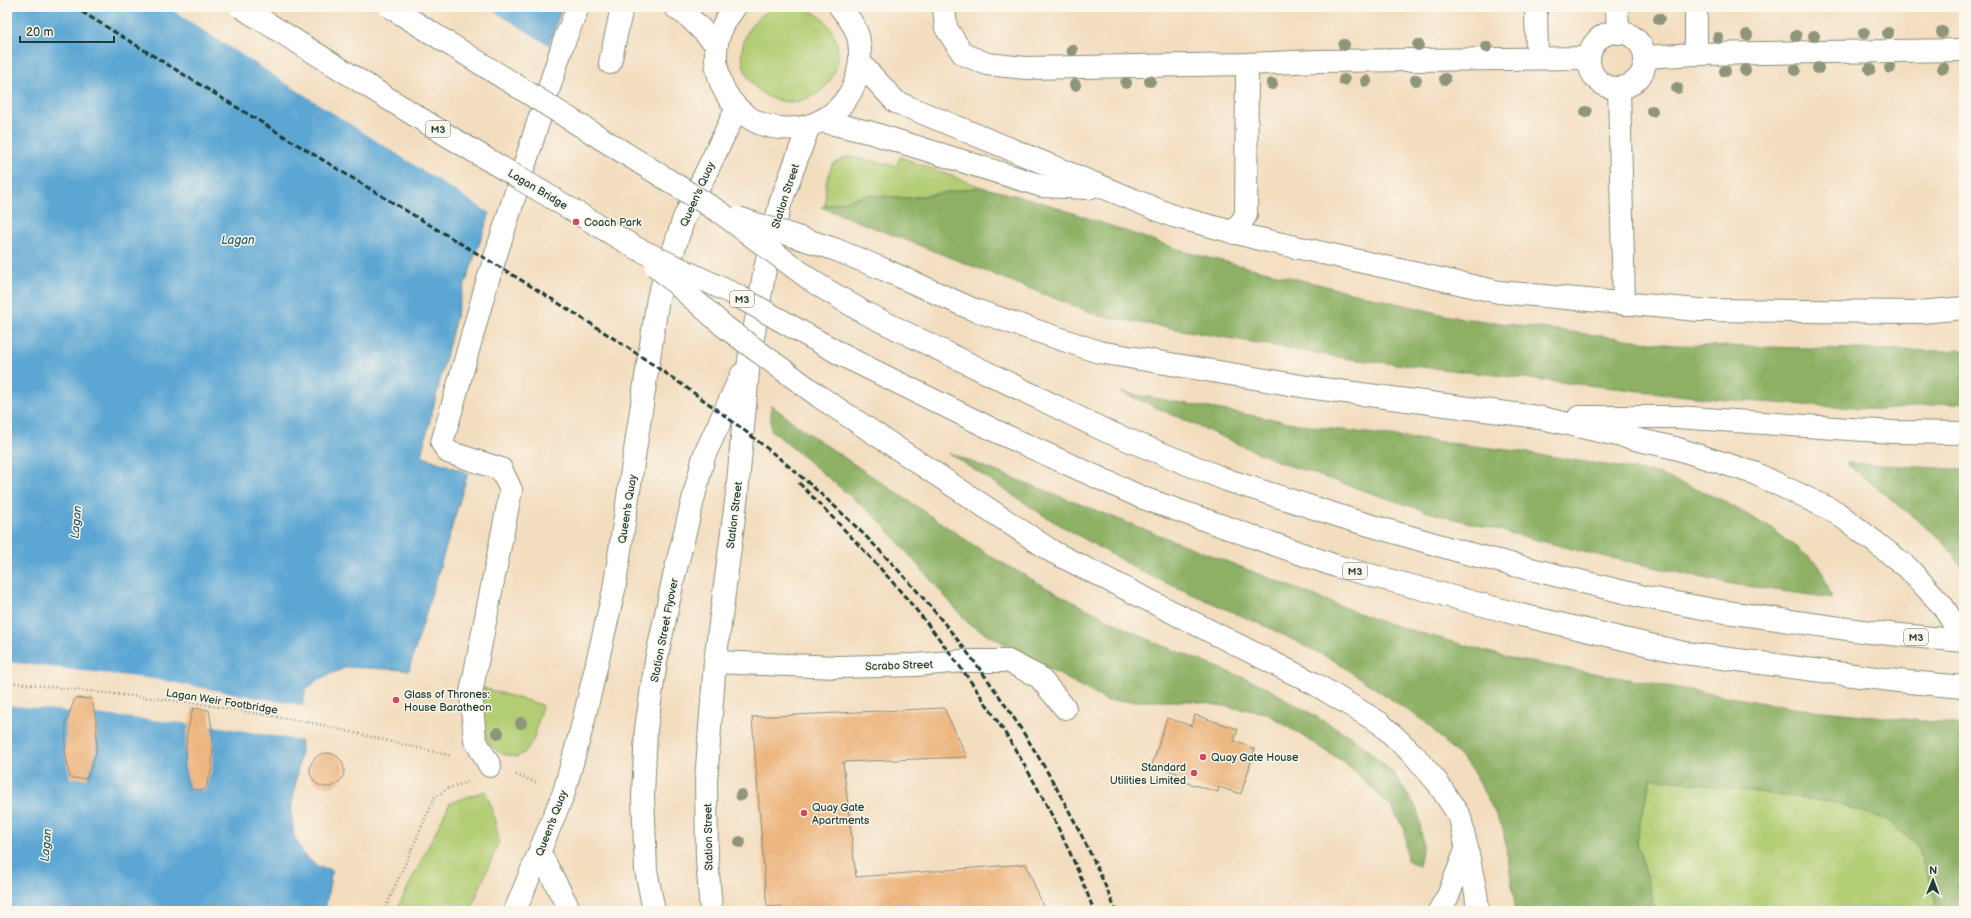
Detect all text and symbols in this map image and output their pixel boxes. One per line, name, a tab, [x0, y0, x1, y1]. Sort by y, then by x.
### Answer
scale bar	[20, 18, 114, 44]
text: 20 m	[26, 25, 53, 40]
road number: M3	[426, 121, 450, 137]
street label: Queen's Quay	[677, 160, 718, 229]
street label: Station Street	[769, 162, 802, 230]
street label: Lagan Bridge	[506, 167, 570, 213]
place label: Coach Park	[584, 216, 642, 229]
marker: Coach Park	[571, 217, 581, 227]
water label: Lagan	[221, 233, 255, 248]
road number: M3	[730, 291, 754, 307]
street label: Queen's Quay	[616, 474, 639, 545]
street label: Station Street	[724, 480, 745, 549]
water label: Lagan	[68, 504, 85, 539]
road number: M3	[1343, 563, 1367, 579]
street label: Station Street Flyover	[648, 576, 681, 683]
road number: M3	[1904, 629, 1928, 645]
street label: Scrabo Street	[865, 658, 934, 673]
street label: Lagan Weir Footbridge	[165, 686, 279, 717]
place label: Glass of Thrones: House Baratheon	[404, 688, 491, 714]
marker: Glass of Thrones: House Baratheon	[391, 695, 401, 705]
place label: Quay Gate House	[1211, 751, 1299, 764]
marker: Quay Gate House	[1198, 752, 1208, 762]
place label: Standard Utilities Limited	[1110, 761, 1186, 787]
marker: Standard Utilities Limited	[1189, 768, 1199, 778]
street label: Queen's Quay	[533, 788, 570, 858]
place label: Quay Gate Apartments	[812, 801, 870, 827]
street label: Station Street	[701, 803, 716, 871]
marker: Quay Gate Apartments	[799, 808, 809, 818]
water label: Lagan	[38, 827, 55, 862]
north arrow	[1913, 860, 1953, 900]
text: N	[1929, 864, 1937, 877]

